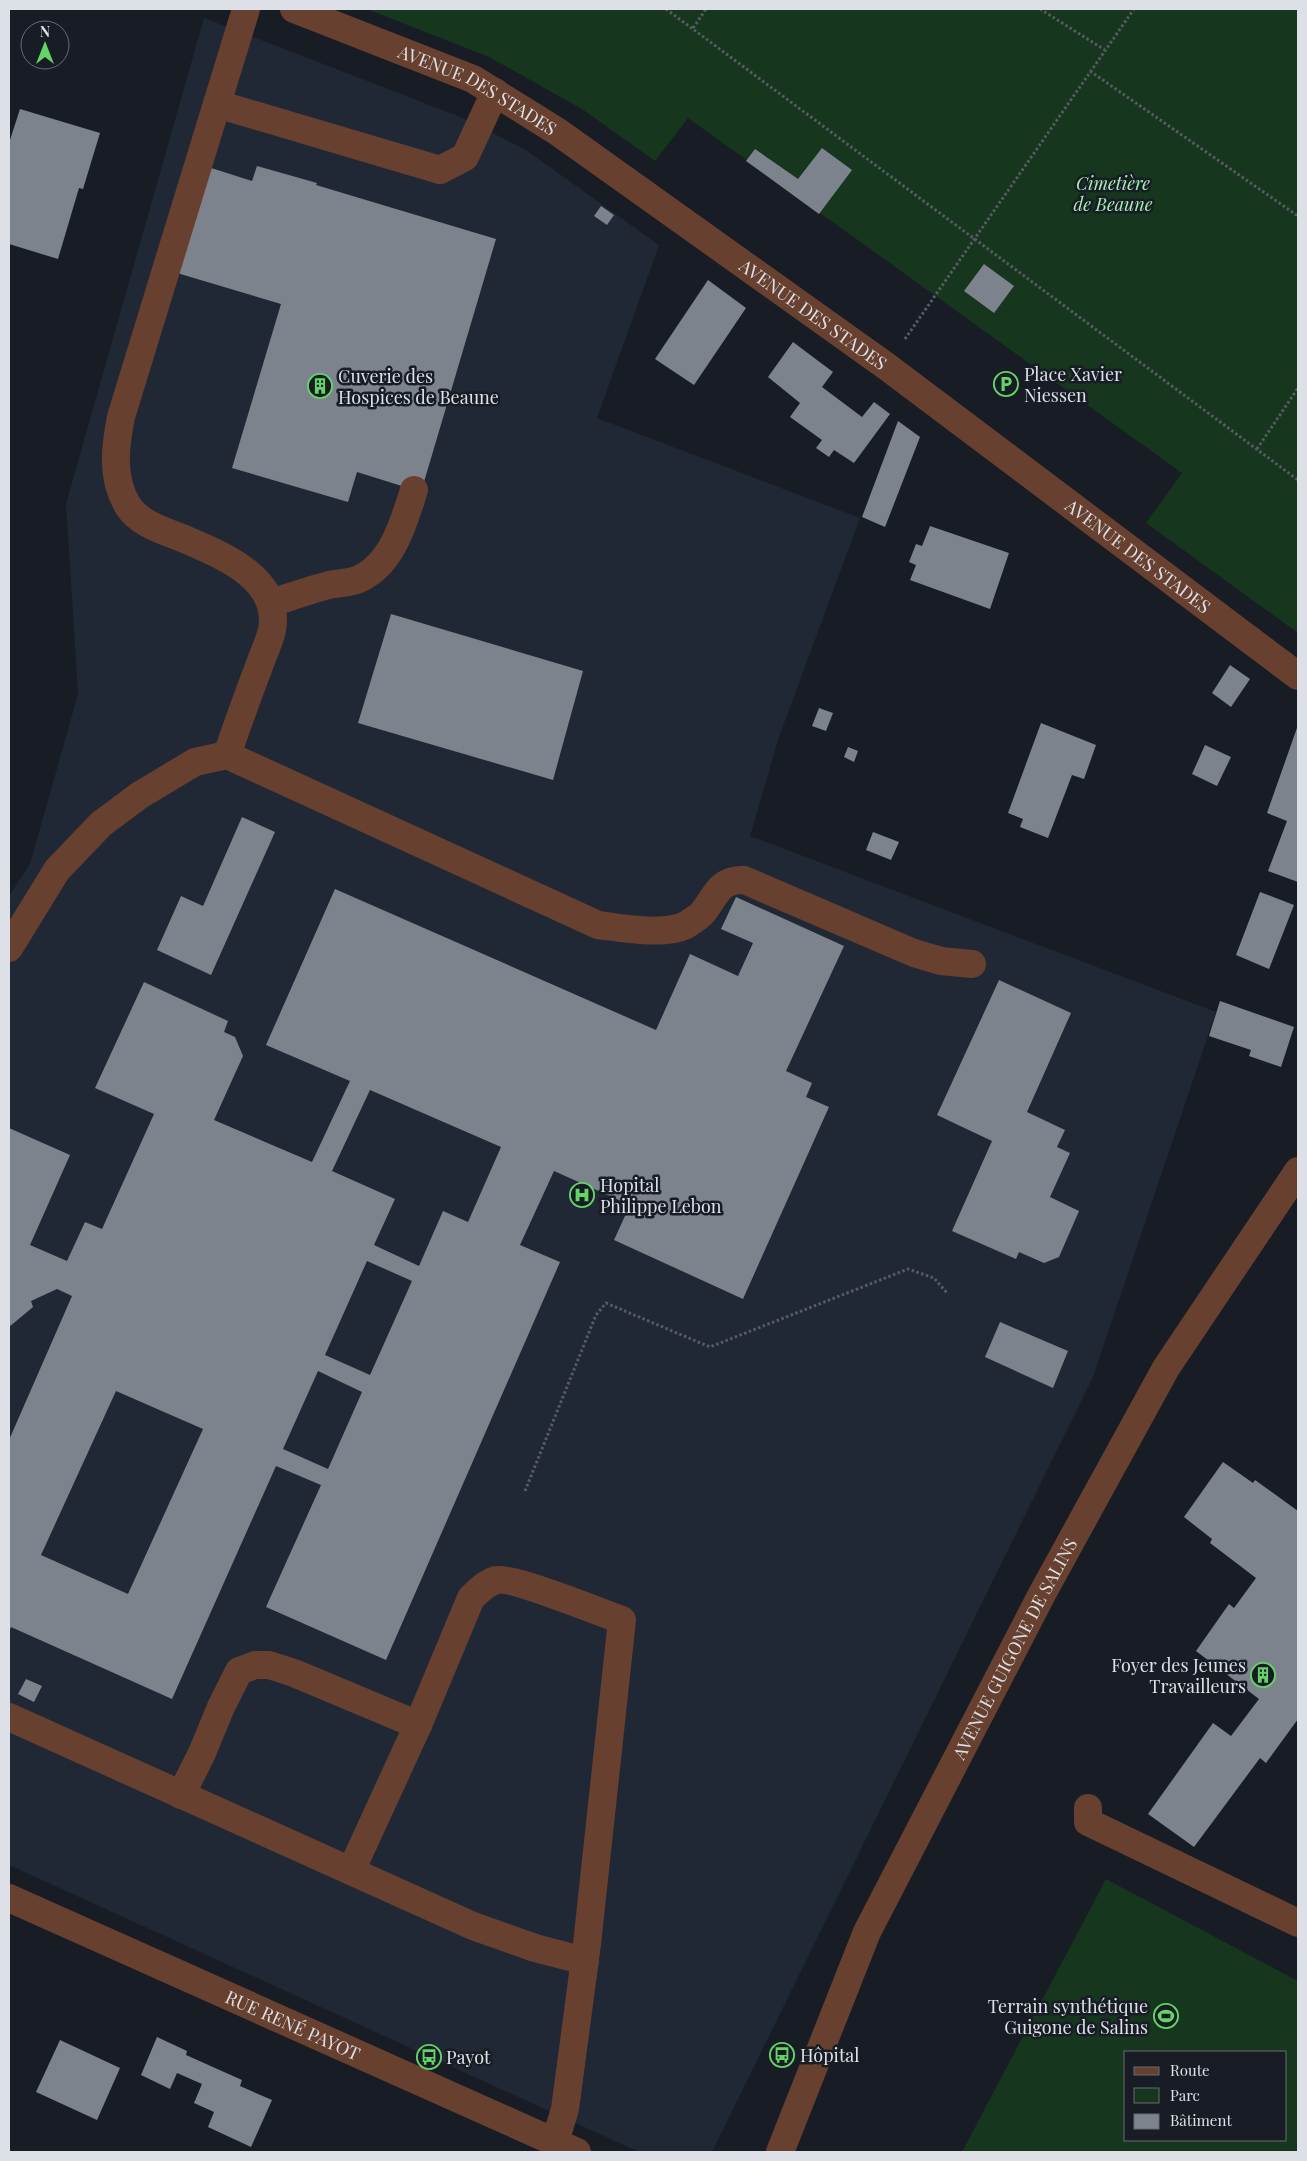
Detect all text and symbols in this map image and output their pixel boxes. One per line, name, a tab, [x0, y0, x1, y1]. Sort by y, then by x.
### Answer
north arrow	[20, 20, 70, 70]
text: N	[40, 22, 50, 41]
street label: AVENUE DES STADES	[394, 39, 561, 140]
park label: Cimetière de Beaune	[1074, 171, 1153, 216]
street label: AVENUE DES STADES	[734, 253, 892, 375]
place label: Place Xavier Niessen	[1024, 362, 1122, 407]
place label: Cuverie des Hospices de Beaune	[338, 364, 499, 409]
parking icon: Place Xavier Niessen	[993, 371, 1019, 397]
building icon: Cuverie des Hospices de Beaune	[307, 373, 333, 399]
street label: AVENUE DES STADES	[1060, 493, 1216, 618]
place label: Hopital Philippe Lebon	[600, 1173, 722, 1218]
hospital icon: Hopital Philippe Lebon	[569, 1182, 595, 1208]
street label: AVENUE GUIGONE DE SALINS	[946, 1534, 1082, 1764]
place label: Foyer des Jeunes Travailleurs	[1111, 1653, 1246, 1698]
building icon: Foyer des Jeunes Travailleurs	[1250, 1662, 1276, 1688]
street label: RUE RENÉ PAYOT	[222, 1984, 364, 2066]
place label: Terrain synthétique Guigone de Salins	[988, 1994, 1148, 2039]
sports icon: Terrain synthétique Guigone de Salins	[1153, 2003, 1179, 2029]
bus stop icon: Hôpital	[769, 2042, 795, 2068]
place label: Hôpital	[800, 2043, 859, 2067]
bus stop icon: Payot	[416, 2044, 442, 2070]
place label: Payot	[446, 2045, 491, 2069]
legend	[1124, 2051, 1287, 2141]
text: Route	[1170, 2060, 1210, 2080]
text: Parc	[1170, 2085, 1200, 2105]
text: Bâtiment	[1170, 2110, 1232, 2130]

